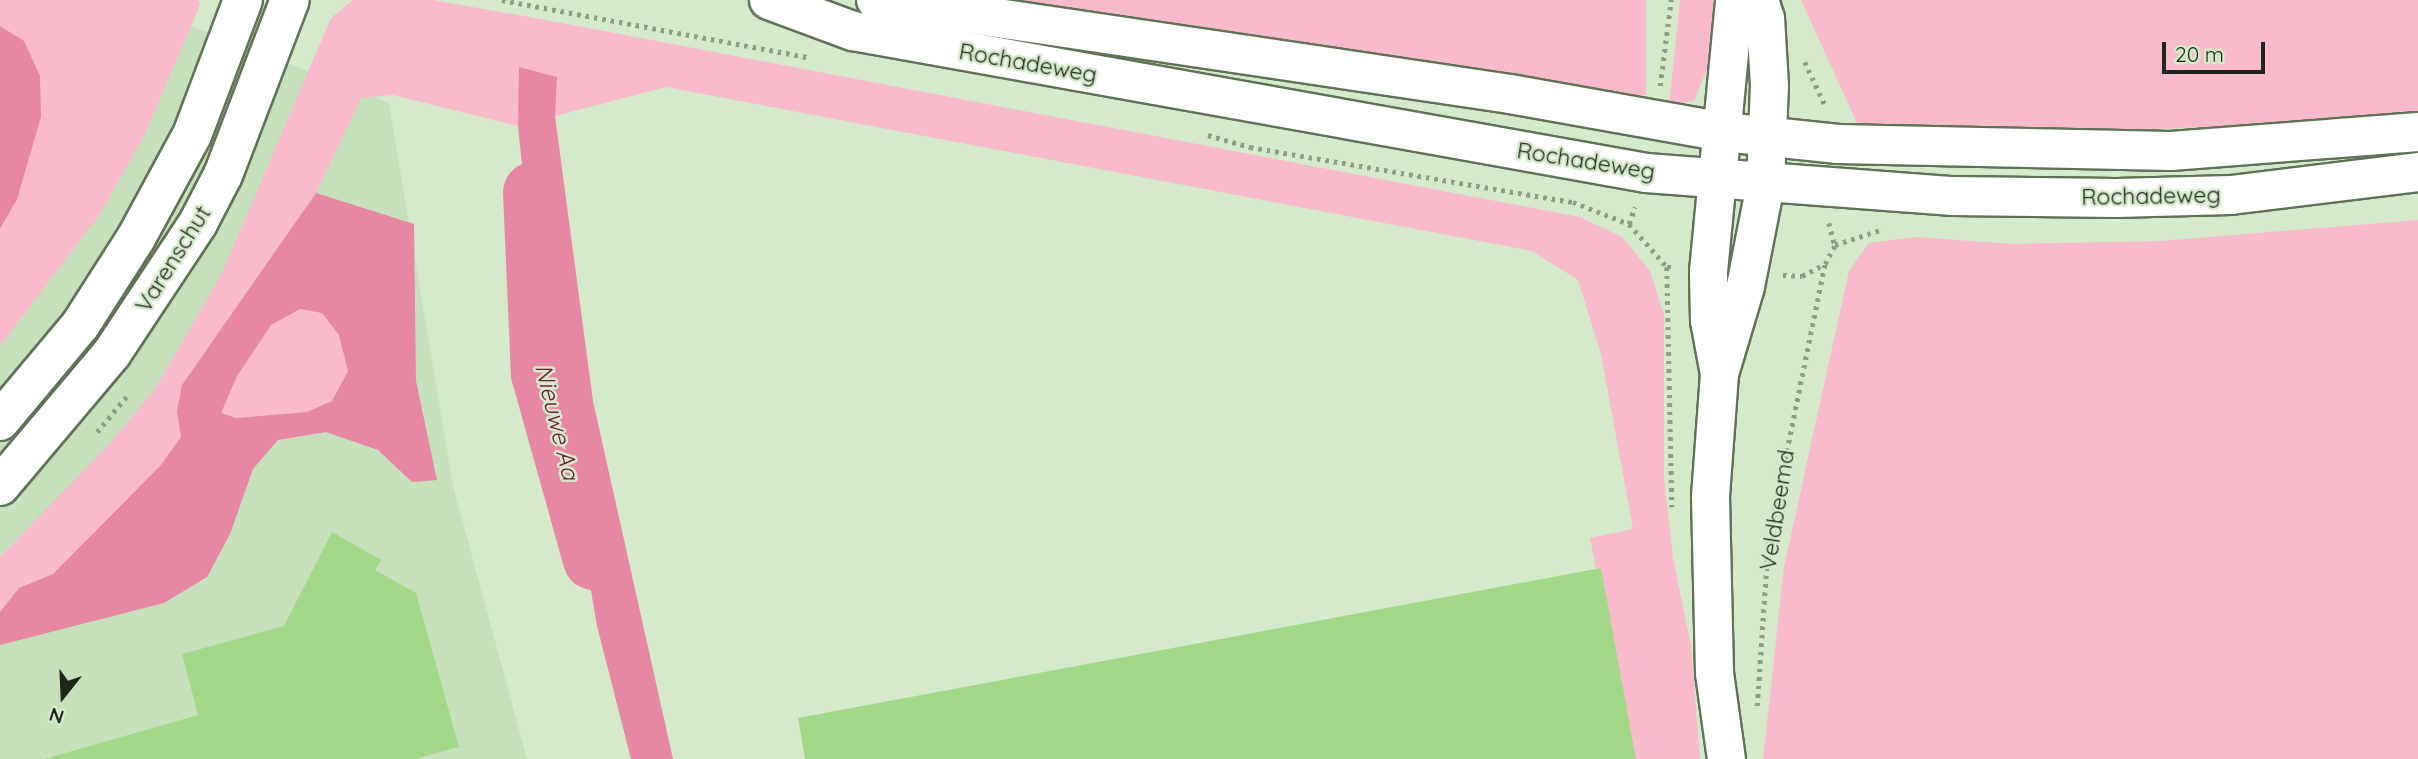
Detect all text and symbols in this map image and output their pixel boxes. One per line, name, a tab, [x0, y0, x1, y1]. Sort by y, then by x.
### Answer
scale bar	[2166, 28, 2269, 72]
street label: Rochadeweg	[957, 37, 1099, 89]
text: 20 m	[2175, 41, 2224, 67]
street label: Rochadeweg	[1515, 136, 1657, 186]
street label: Rochadeweg	[2081, 181, 2221, 211]
street label: Varenschut	[129, 201, 217, 317]
water label: Nieuwe Aa	[529, 361, 585, 483]
street label: Veldbeemd	[1754, 448, 1800, 572]
north arrow	[28, 661, 98, 731]
text: N	[46, 702, 67, 730]

